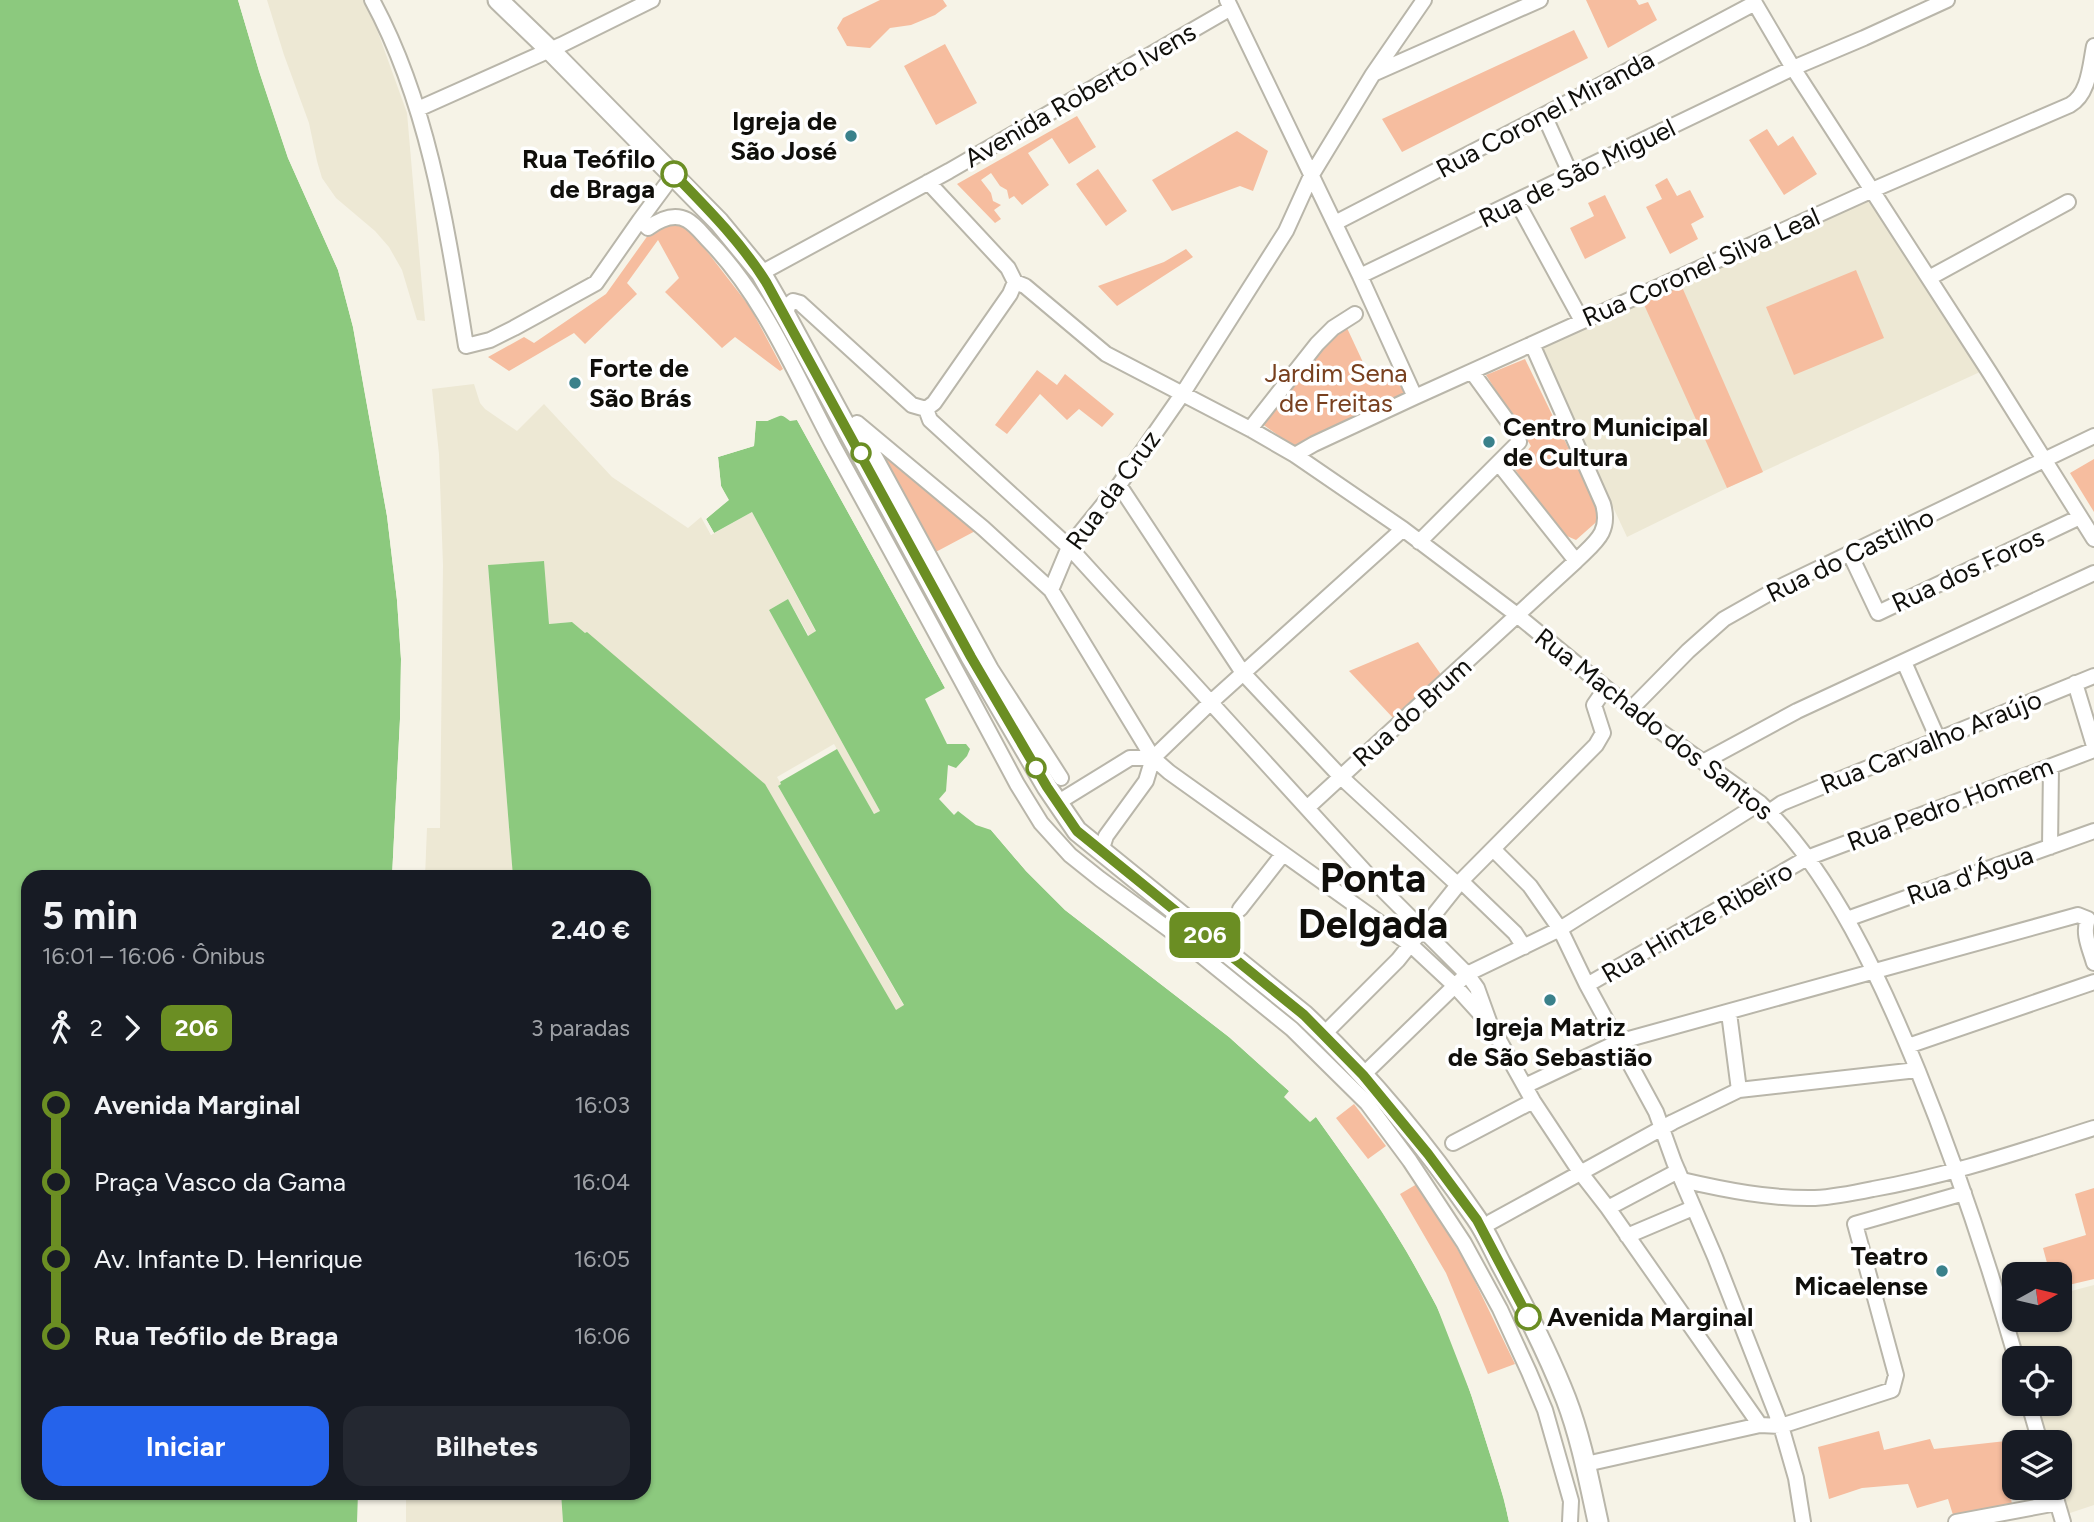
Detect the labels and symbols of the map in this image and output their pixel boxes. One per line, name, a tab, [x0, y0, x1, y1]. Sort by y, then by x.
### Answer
street label: Avenida Roberto Ivens	[959, 16, 1201, 174]
street label: Rua Coronel Miranda	[1431, 43, 1659, 185]
place label: Igreja de São José	[730, 105, 837, 167]
street label: Rua de São Miguel	[1473, 112, 1681, 234]
marker: Igreja de São José	[843, 128, 859, 144]
place label: Rua Teófilo de Braga	[522, 143, 655, 205]
marker: Rua Teófilo de Braga	[661, 161, 687, 187]
street label: Rua Coronel Silva Leal	[1577, 200, 1825, 334]
place label: Forte de São Brás	[589, 352, 691, 414]
park label: Jardim Sena de Freitas	[1264, 357, 1408, 419]
marker: Forte de São Brás	[567, 375, 583, 391]
place label: Centro Municipal de Cultura	[1503, 411, 1708, 473]
street label: Rua da Cruz	[1059, 424, 1167, 556]
marker: Centro Municipal de Cultura	[1481, 434, 1497, 450]
unlabelled marker	[851, 443, 871, 463]
street label: Rua do Castilho	[1761, 501, 1939, 609]
street label: Rua dos Foros	[1887, 521, 2049, 619]
street label: Rua Machado dos Santos	[1528, 621, 1780, 827]
street label: Rua do Brum	[1346, 650, 1478, 774]
street label: Rua Carvalho Araújo	[1816, 683, 2046, 801]
street label: Rua Pedro Homem	[1842, 750, 2058, 858]
unlabelled marker	[1026, 758, 1046, 778]
street label: Rua d'Água	[1903, 838, 2037, 912]
district label: Ponta Delgada	[1298, 854, 1448, 948]
street label: Rua Hintze Ribeiro	[1596, 854, 1798, 990]
line badge: 206	[1165, 912, 1245, 958]
marker: Igreja Matriz de São Sebastião	[1542, 992, 1558, 1008]
place label: Igreja Matriz de São Sebastião	[1448, 1011, 1652, 1073]
place label: Teatro Micaelense	[1794, 1240, 1928, 1302]
north arrow	[2002, 1262, 2072, 1332]
marker: Teatro Micaelense	[1934, 1263, 1950, 1279]
place label: Avenida Marginal	[1547, 1301, 1753, 1333]
marker: Avenida Marginal	[1515, 1304, 1541, 1330]

